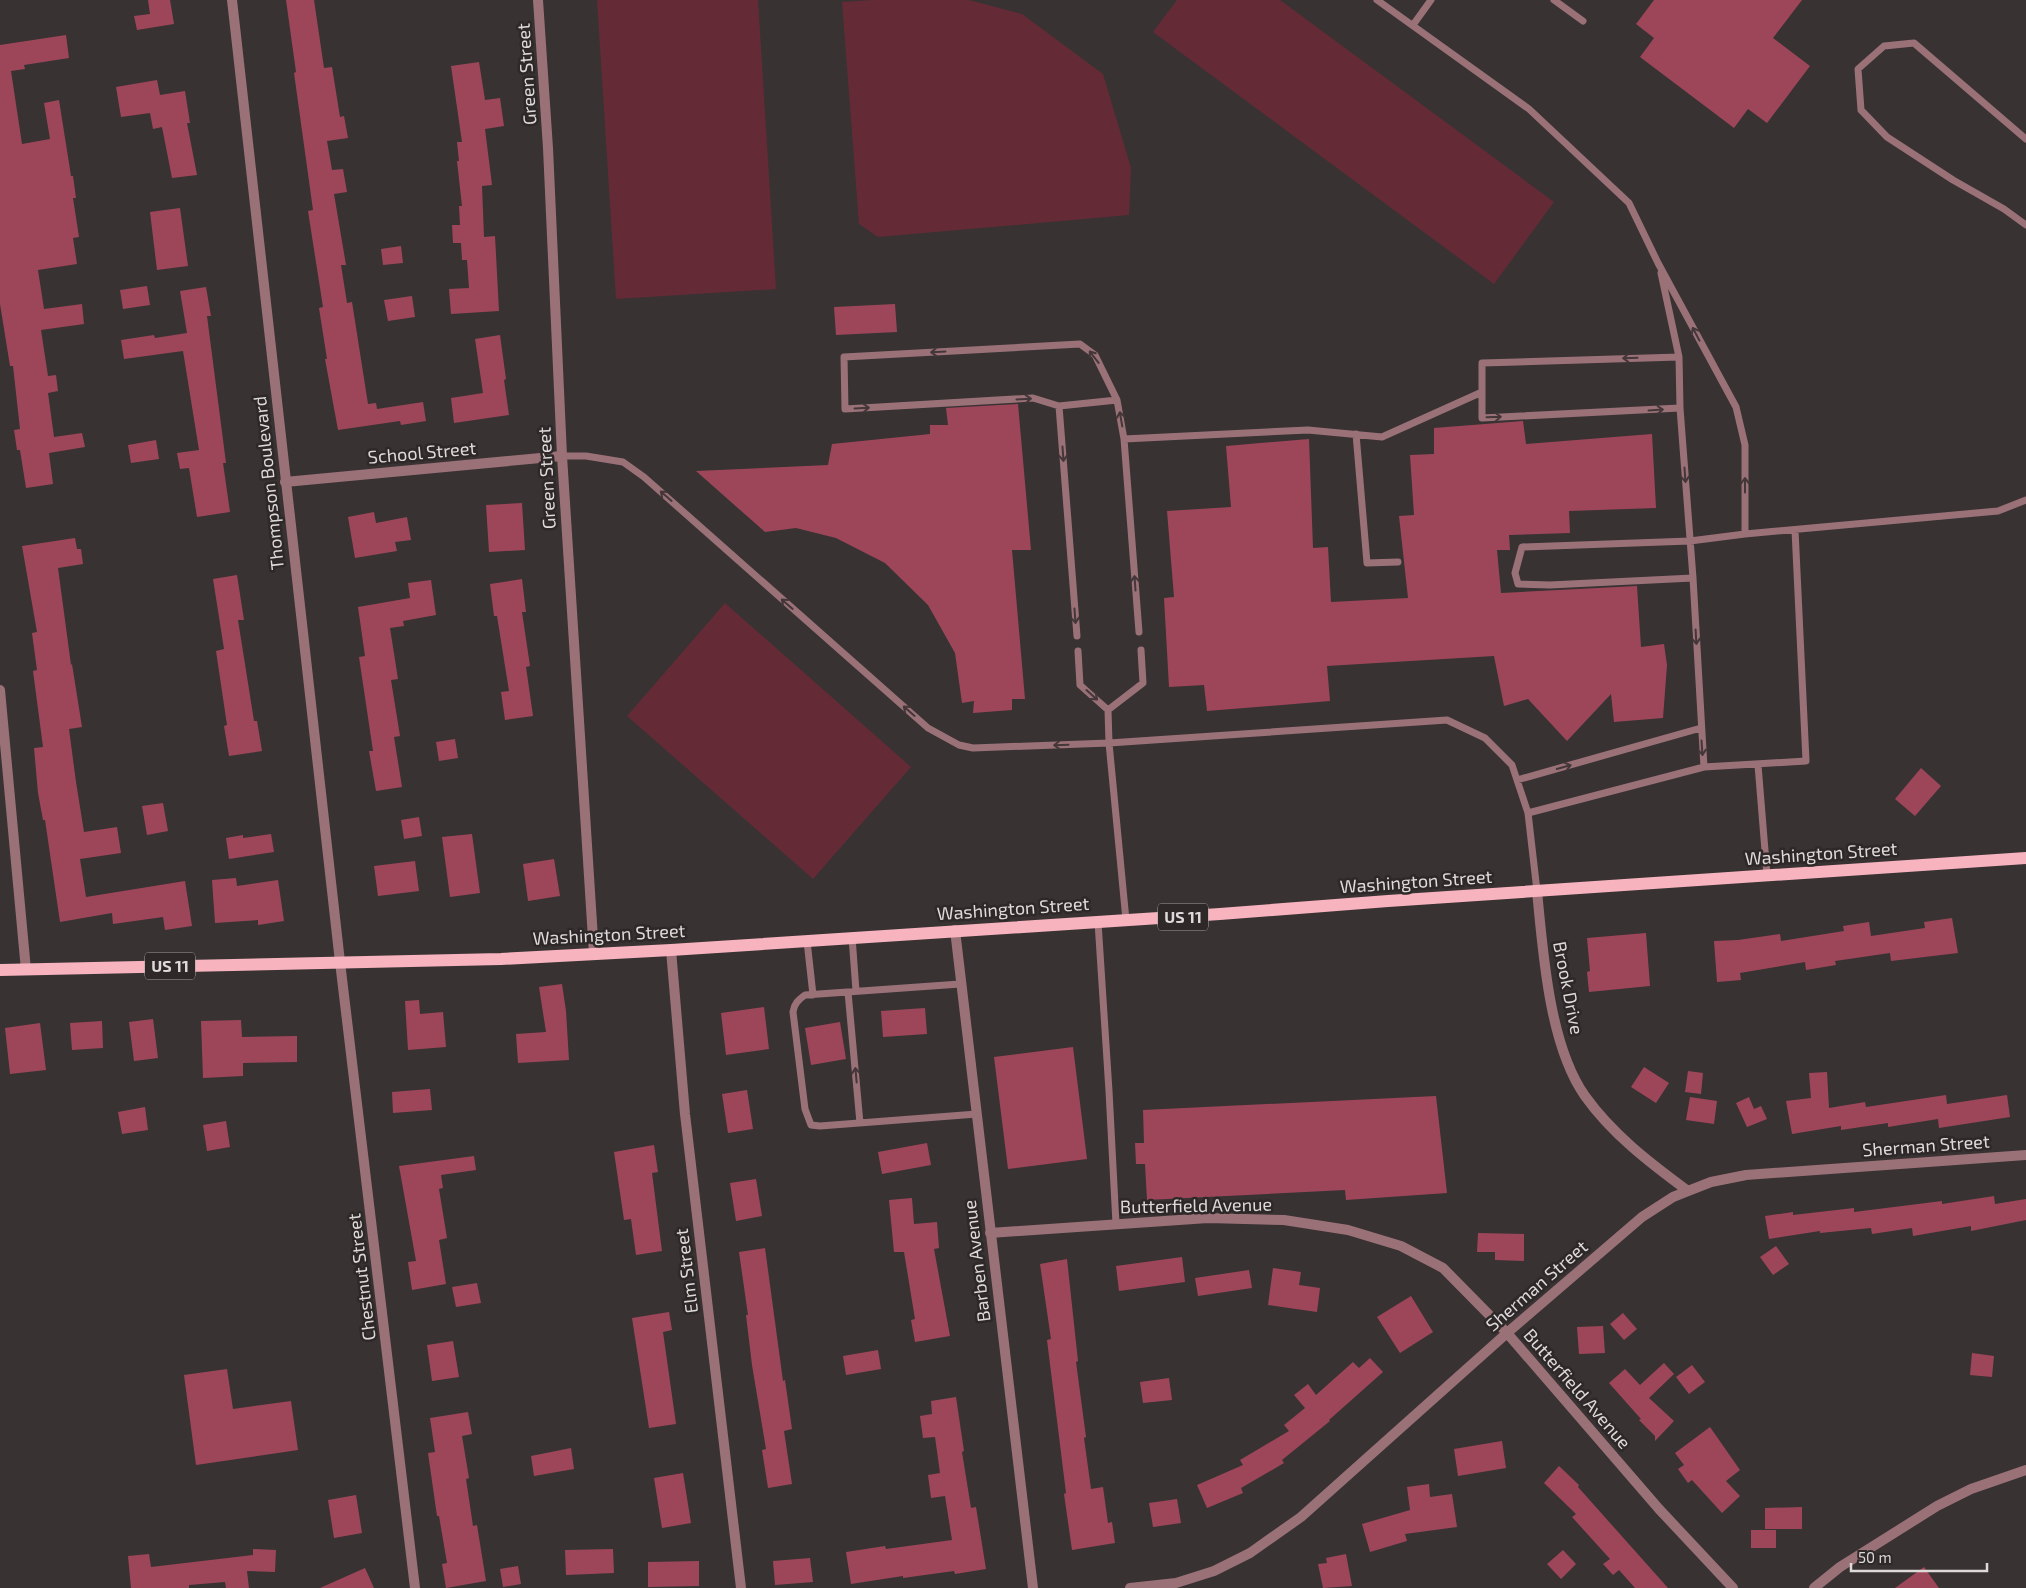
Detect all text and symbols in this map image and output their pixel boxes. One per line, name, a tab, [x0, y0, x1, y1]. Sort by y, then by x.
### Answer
street label: Green Street	[511, 22, 541, 126]
one-way arrow	[1691, 327, 1701, 341]
one-way arrow	[930, 347, 946, 356]
one-way arrow	[1089, 350, 1099, 364]
one-way arrow	[1623, 354, 1639, 363]
one-way arrow	[1016, 394, 1032, 403]
street label: Thompson Boulevard	[248, 395, 288, 571]
one-way arrow	[853, 403, 869, 412]
one-way arrow	[1648, 405, 1664, 415]
one-way arrow	[1115, 412, 1125, 428]
one-way arrow	[1485, 413, 1501, 422]
street label: Green Street	[532, 426, 560, 530]
street label: School Street	[367, 436, 477, 468]
one-way arrow	[1058, 446, 1068, 462]
one-way arrow	[1681, 467, 1690, 483]
one-way arrow	[1740, 478, 1750, 494]
one-way arrow	[659, 490, 672, 502]
one-way arrow	[1131, 576, 1140, 592]
one-way arrow	[781, 598, 794, 610]
one-way arrow	[1071, 608, 1080, 624]
one-way arrow	[1692, 629, 1701, 645]
one-way arrow	[1085, 689, 1098, 701]
one-way arrow	[903, 706, 916, 717]
one-way arrow	[1698, 739, 1707, 755]
one-way arrow	[1053, 740, 1069, 750]
one-way arrow	[1555, 761, 1571, 771]
street label: Washington Street	[1744, 837, 1898, 869]
street label: Washington Street	[1339, 865, 1493, 897]
street label: Washington Street	[936, 892, 1090, 924]
road number: US 11	[1158, 904, 1208, 930]
street label: Washington Street	[532, 919, 686, 949]
street label: Brook Drive	[1549, 939, 1589, 1036]
road number: US 11	[145, 952, 195, 979]
one-way arrow	[851, 1067, 860, 1083]
street label: Sherman Street	[1862, 1130, 1990, 1160]
street label: Butterfield Avenue	[1120, 1193, 1272, 1217]
street label: Barben Avenue	[958, 1199, 994, 1323]
street label: Chestnut Street	[342, 1212, 380, 1342]
street label: Elm Street	[670, 1227, 702, 1315]
street label: Sherman Street	[1481, 1235, 1592, 1335]
street label: Butterfield Avenue	[1520, 1324, 1636, 1453]
scale bar	[1851, 1540, 1987, 1572]
text: 50 m	[1858, 1548, 1892, 1566]

